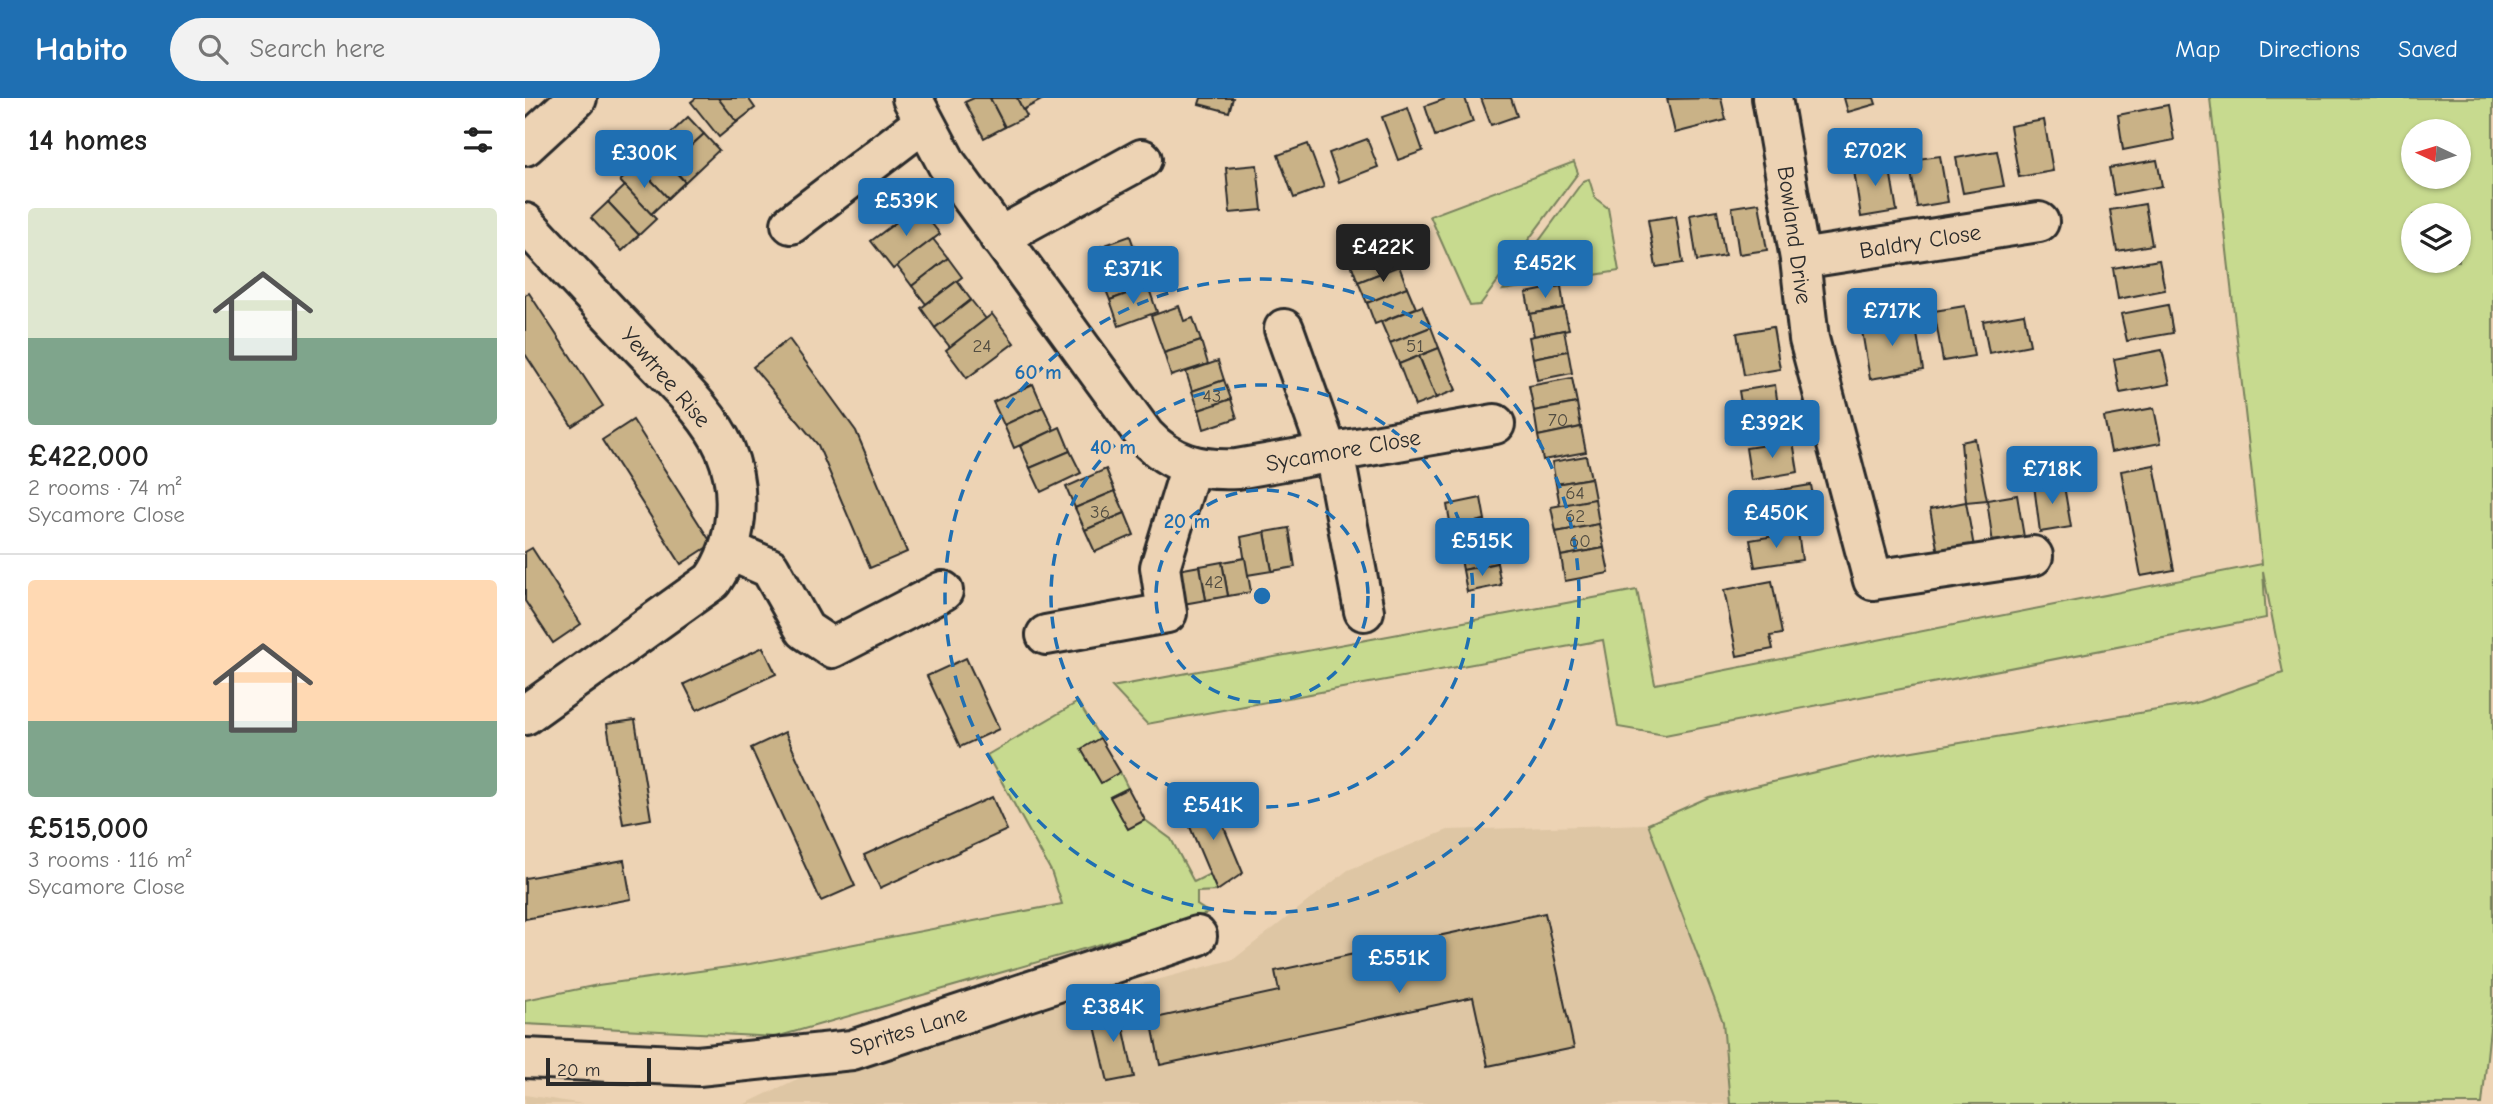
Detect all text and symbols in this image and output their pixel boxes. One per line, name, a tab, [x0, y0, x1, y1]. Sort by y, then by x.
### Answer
search box	[170, 18, 660, 81]
text: Habito	[35, 30, 128, 68]
icon: search	[194, 30, 232, 68]
text: Search here	[250, 34, 385, 64]
text: Map	[2175, 35, 2221, 63]
text: Directions	[2259, 35, 2360, 63]
text: Saved	[2398, 35, 2458, 63]
north arrow	[2401, 119, 2471, 189]
map controls	[2401, 119, 2471, 273]
icon: filters	[459, 121, 497, 159]
text: 14 homes	[28, 123, 147, 158]
pin: £702K	[1826, 129, 1924, 188]
pin: £300K	[595, 130, 693, 190]
text: £702K	[1843, 137, 1907, 164]
text: £300K	[611, 139, 677, 166]
street label: Bowland Drive	[1771, 164, 1818, 306]
pin: £539K	[857, 178, 955, 238]
text: £539K	[874, 187, 938, 214]
button: layers	[2401, 203, 2471, 273]
street label: Baldry Close	[1857, 219, 1983, 264]
pin: £422K	[1334, 225, 1432, 284]
text: £422K	[1352, 233, 1414, 260]
pin: £452K	[1496, 240, 1594, 300]
pin: £371K	[1084, 246, 1182, 306]
text: £452K	[1514, 249, 1576, 276]
icon: home	[200, 253, 326, 379]
text: £371K	[1104, 255, 1162, 282]
pin: £717K	[1843, 288, 1941, 348]
text: £717K	[1863, 297, 1921, 324]
street label: Yewtree Rise	[615, 322, 716, 433]
house number: 24	[972, 335, 992, 357]
house number: 51	[1406, 335, 1424, 357]
text: 60 m	[1014, 360, 1062, 384]
house number: 43	[1203, 385, 1221, 407]
pin: £392K	[1723, 400, 1821, 460]
house number: 70	[1548, 409, 1568, 431]
text: £392K	[1741, 409, 1803, 436]
street label: Sycamore Close	[1263, 424, 1423, 477]
text: 40 m	[1090, 435, 1136, 459]
text: £422,000	[28, 439, 149, 474]
pin: £718K	[2003, 446, 2101, 506]
text: £718K	[2022, 455, 2082, 482]
text: 2 rooms · 74 m²	[28, 474, 181, 501]
house number: 64	[1565, 482, 1585, 504]
pin: £450K	[1727, 490, 1825, 550]
text: £450K	[1744, 499, 1808, 526]
text: Sycamore Close	[28, 501, 185, 528]
house number: 36	[1090, 501, 1110, 523]
house number: 62	[1565, 505, 1585, 527]
text: 20 m	[1164, 509, 1210, 533]
pin: £515K	[1433, 518, 1531, 578]
text: £515K	[1451, 527, 1513, 554]
house number: 60	[1569, 530, 1591, 552]
house number: 42	[1204, 571, 1224, 593]
centre of rings	[1250, 584, 1274, 608]
icon: home	[200, 625, 326, 751]
pin: £541K	[1164, 782, 1262, 842]
text: £541K	[1183, 791, 1243, 818]
text: £515,000	[28, 811, 149, 846]
text: 3 rooms · 116 m²	[28, 846, 192, 873]
text: Sycamore Close	[28, 873, 185, 900]
pin: £551K	[1350, 936, 1448, 995]
text: £551K	[1368, 944, 1430, 971]
pin: £384K	[1064, 984, 1162, 1044]
text: £384K	[1082, 993, 1144, 1020]
street label: Sprites Lane	[846, 1000, 970, 1061]
scale bar	[546, 1055, 651, 1087]
text: 20 m	[557, 1059, 601, 1081]

